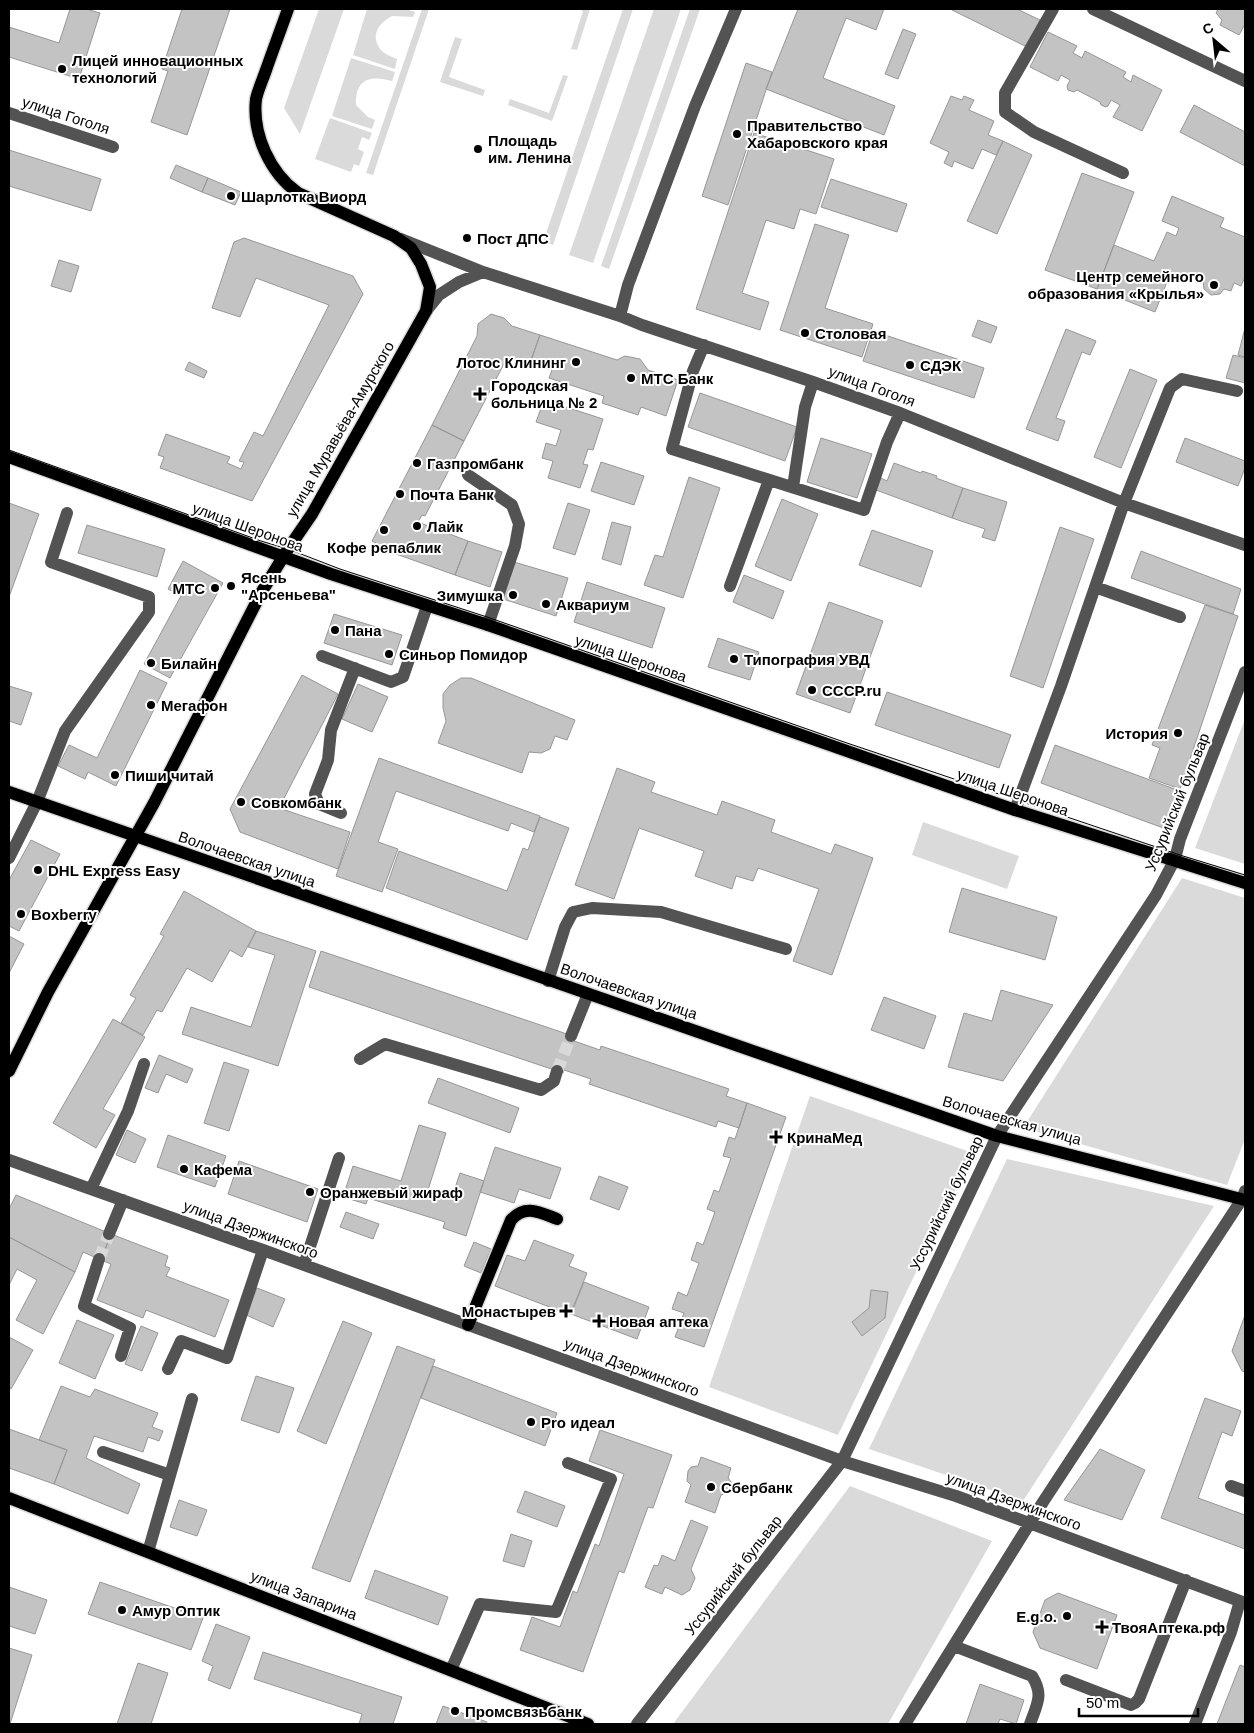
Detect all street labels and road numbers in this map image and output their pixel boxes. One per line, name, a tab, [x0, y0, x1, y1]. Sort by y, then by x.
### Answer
street label: улица Гоголя	[20, 93, 112, 137]
street label: улица Муравьёва-Амурского	[283, 338, 397, 520]
street label: улица Гоголя	[826, 362, 918, 410]
street label: улица Шеронова	[190, 499, 306, 555]
street label: улица Шеронова	[573, 631, 690, 685]
street label: Уссурийский бульвар	[1142, 730, 1212, 874]
street label: улица Шеронова	[955, 765, 1072, 819]
street label: Волочаевская улица	[176, 828, 318, 891]
street label: Волочаевская улица	[558, 960, 700, 1023]
street label: Волочаевская улица	[941, 1092, 1084, 1148]
street label: Уссурийский бульвар	[906, 1133, 986, 1273]
street label: улица Дзержинского	[181, 1197, 321, 1261]
street label: улица Дзержинского	[562, 1335, 702, 1399]
street label: улица Дзержинского	[944, 1469, 1084, 1533]
street label: Уссурийский бульвар	[681, 1512, 785, 1638]
street label: улица Запарина	[248, 1567, 360, 1623]

